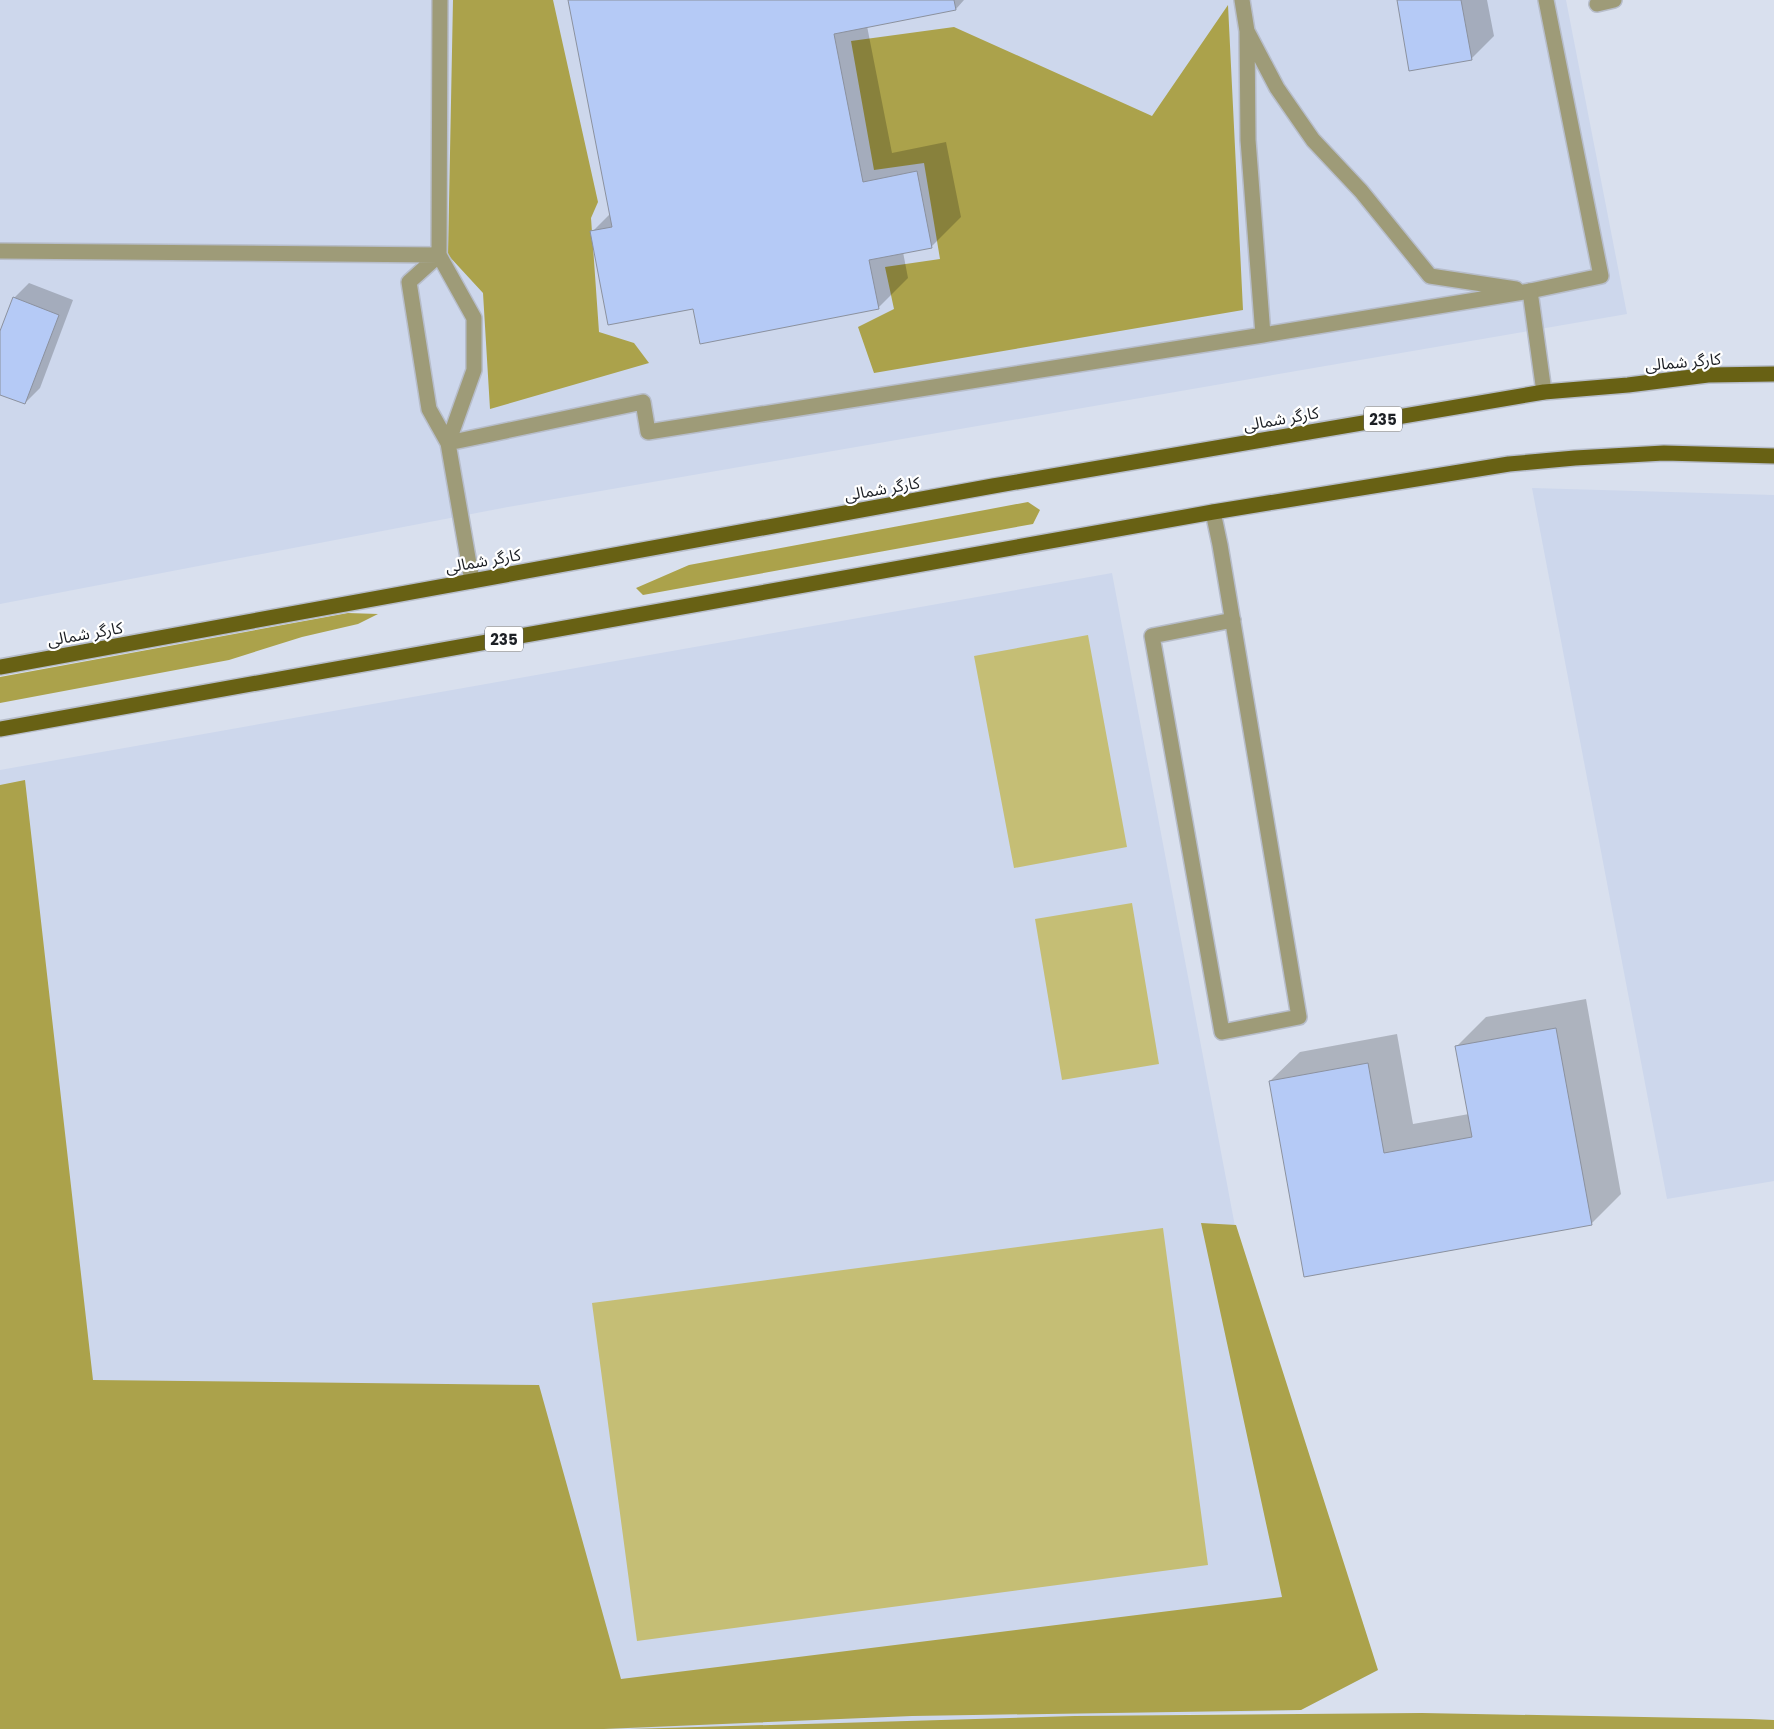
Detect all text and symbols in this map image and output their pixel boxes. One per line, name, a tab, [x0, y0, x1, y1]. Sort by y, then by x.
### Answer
street label: کارگر شمالی	[1644, 347, 1722, 377]
street label: کارگر شمالی	[1242, 401, 1321, 437]
road number: 235	[1364, 406, 1402, 432]
street label: کارگر شمالی	[843, 471, 922, 507]
street label: کارگر شمالی	[444, 543, 523, 579]
street label: کارگر شمالی	[46, 616, 125, 652]
road number: 235	[485, 626, 523, 652]

